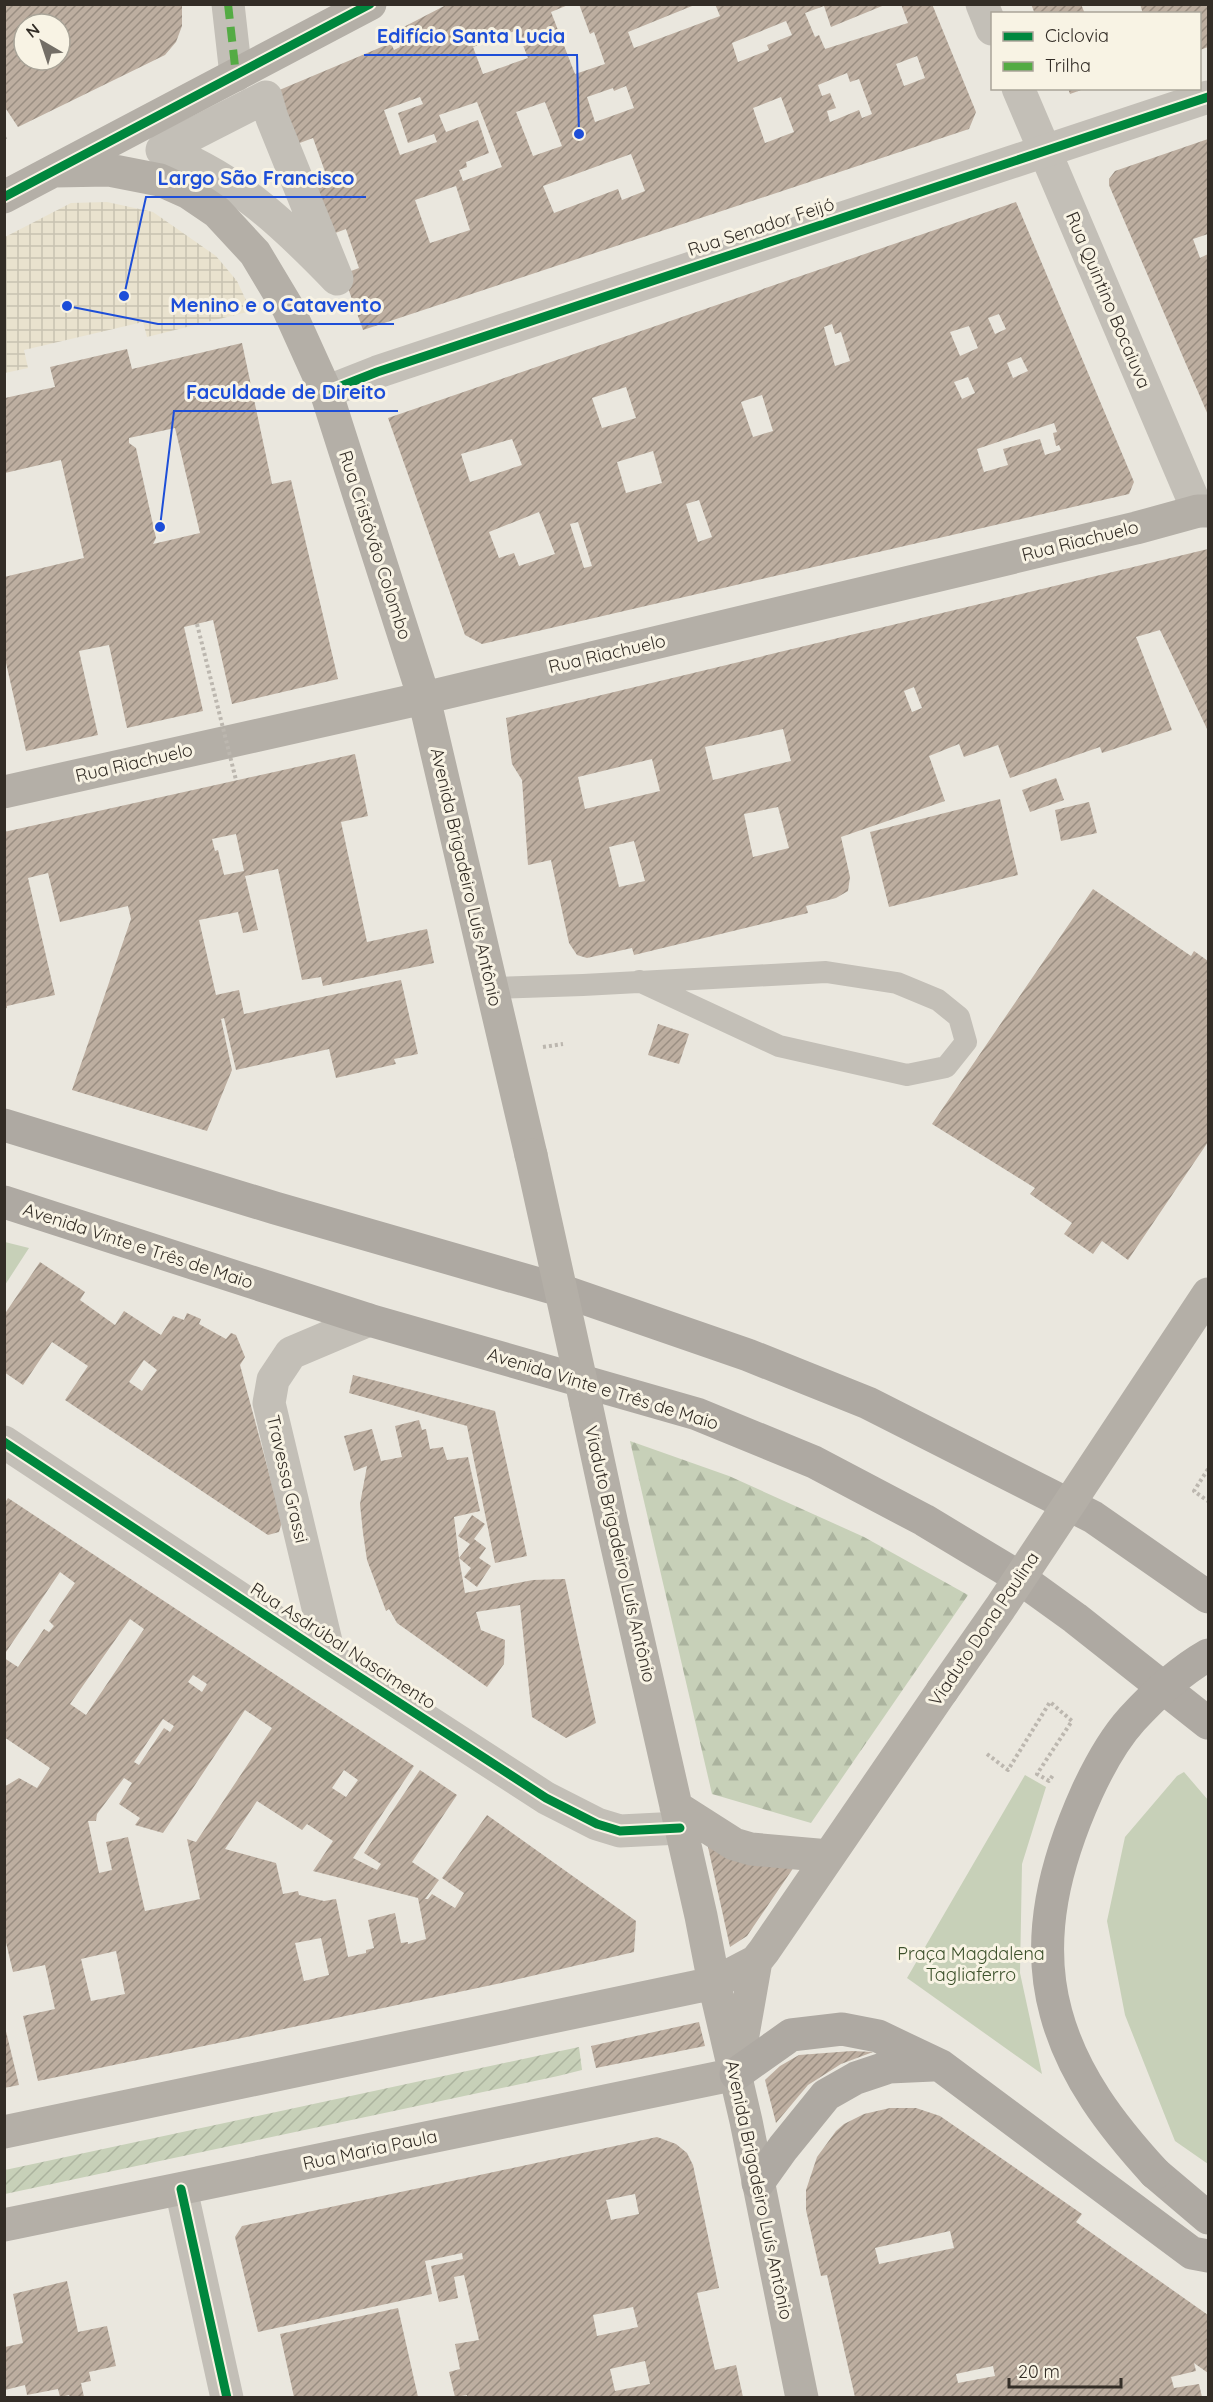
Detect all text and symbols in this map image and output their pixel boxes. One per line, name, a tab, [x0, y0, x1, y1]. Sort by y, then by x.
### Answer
north arrow	[12, 12, 72, 72]
legend	[991, 12, 1201, 90]
callout: Edifício Santa Lucia	[364, 17, 577, 55]
text: N	[22, 19, 43, 42]
text: Edifício Santa Lucia	[377, 23, 565, 48]
text: Ciclovia	[1045, 24, 1109, 47]
text: Trilha	[1045, 54, 1091, 77]
callout: Largo São Francisco	[146, 159, 366, 197]
text: Largo São Francisco	[158, 165, 354, 190]
street label: Rua Senador Feijó	[685, 192, 837, 261]
street label: Rua Quintino Bocaiuva	[1061, 208, 1156, 392]
callout: Menino e o Catavento	[158, 286, 394, 324]
text: Menino e o Catavento	[170, 292, 382, 317]
callout: Faculdade de Direito	[174, 373, 398, 411]
text: Faculdade de Direito	[186, 379, 386, 404]
street label: Rua Cristóvão Colombo	[334, 447, 417, 642]
street label: Rua Riachuelo	[1019, 515, 1141, 566]
street label: Rua Riachuelo	[546, 629, 668, 678]
street label: Rua Riachuelo	[73, 738, 195, 787]
street label: Avenida Brigadeiro Luís Antônio	[426, 745, 507, 1008]
street label: Avenida Vinte e Três de Maio	[20, 1197, 256, 1294]
street label: Avenida Vinte e Três de Maio	[485, 1342, 722, 1435]
street label: Travessa Grassi	[262, 1413, 313, 1545]
street label: Viaduto Brigadeiro Luís Antônio	[580, 1423, 661, 1685]
street label: Viaduto Dona Paulina	[923, 1547, 1044, 1710]
street label: Rua Asdrúbal Nascimento	[246, 1577, 440, 1714]
park label: Praça Magdalena Tagliaferro	[897, 1942, 1045, 1986]
street label: Avenida Brigadeiro Luís Antônio	[721, 2058, 798, 2322]
street label: Rua Maria Paula	[301, 2124, 439, 2175]
scale bar	[1009, 2351, 1122, 2389]
text: 20 m	[1018, 2360, 1060, 2383]

